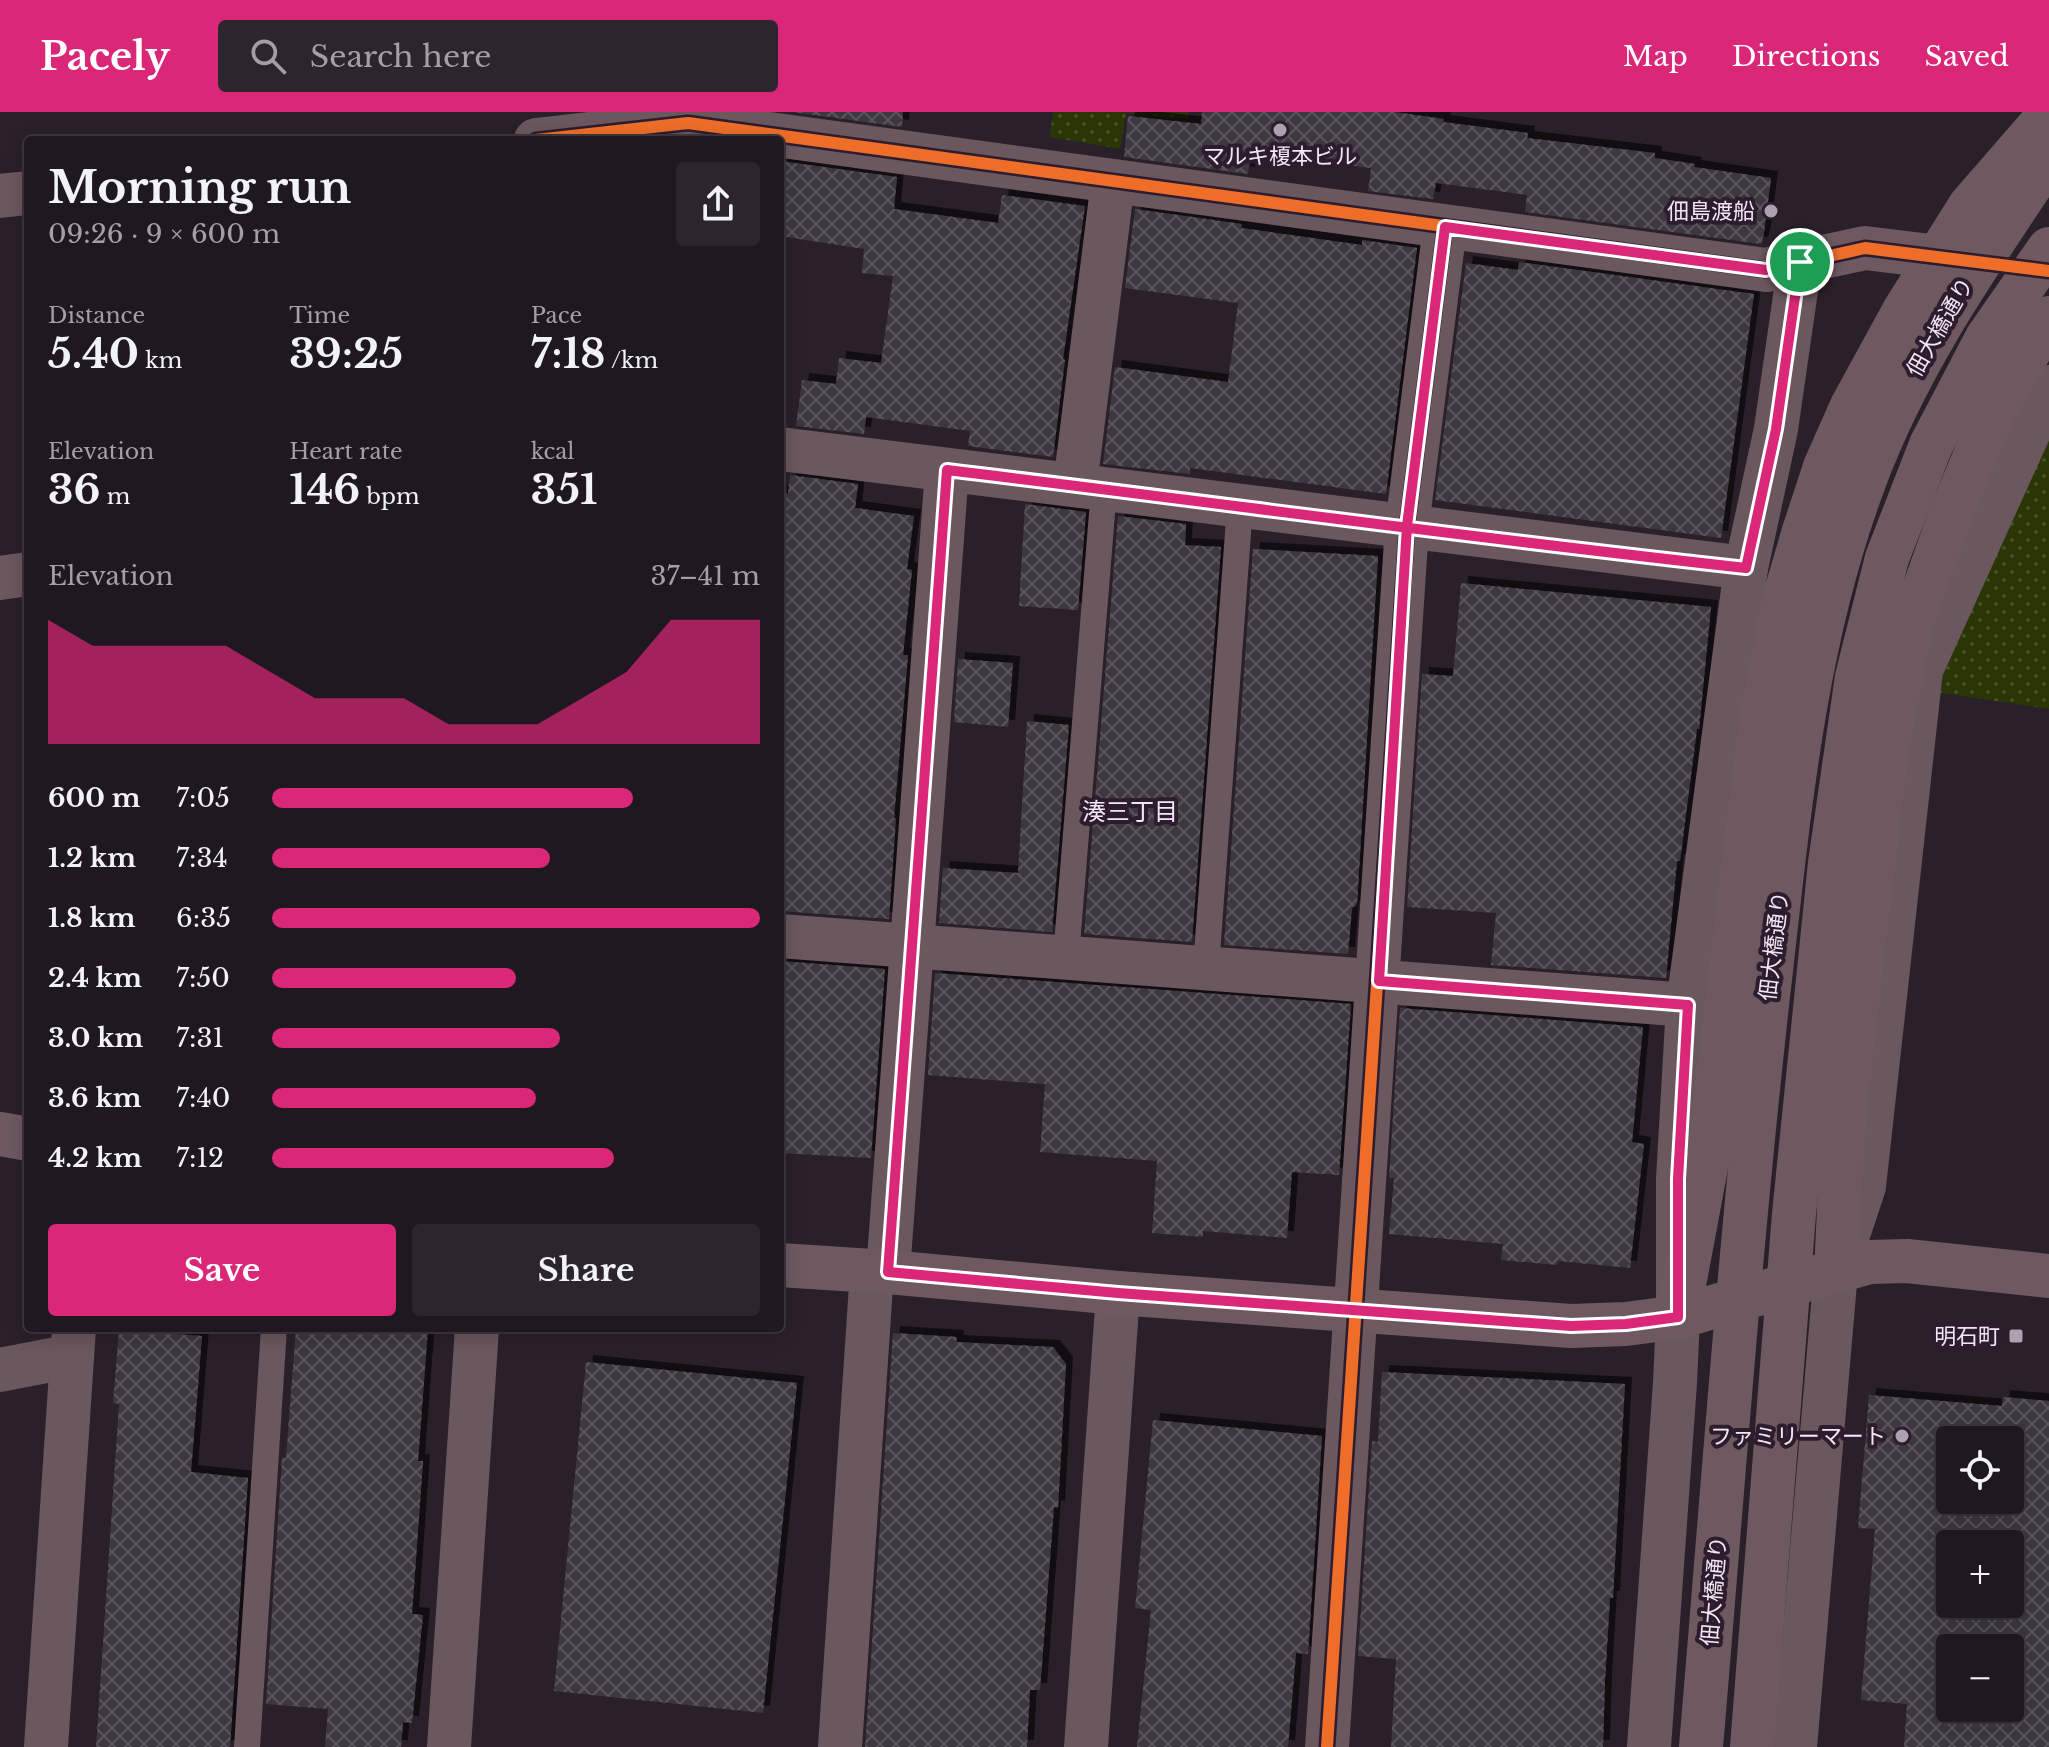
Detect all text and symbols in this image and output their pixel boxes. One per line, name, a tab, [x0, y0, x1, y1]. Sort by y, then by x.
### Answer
search box	[218, 20, 778, 92]
text: Pacely	[40, 33, 170, 80]
icon: search	[246, 34, 290, 78]
text: Search here	[310, 38, 491, 75]
text: Map	[1623, 39, 1688, 74]
text: Directions	[1732, 39, 1881, 74]
text: Saved	[1925, 39, 2009, 74]
marker: マルキ榎本ビル	[1271, 121, 1289, 139]
place label: マルキ榎本ビル	[1203, 143, 1357, 170]
text: Morning run	[48, 160, 351, 215]
button: share	[676, 162, 760, 246]
place label: 佃島渡船	[1667, 198, 1755, 225]
marker: 佃島渡船	[1762, 202, 1780, 220]
text: 09:26 · 9 × 600 m	[48, 218, 280, 250]
pin	[1766, 228, 1834, 296]
icon: arrive	[1778, 240, 1822, 284]
street label: 佃大橋通り	[1901, 273, 1979, 381]
text: Distance	[48, 302, 145, 329]
text: Time	[289, 302, 350, 329]
text: Pace	[531, 302, 582, 329]
text: 5.40	[48, 329, 139, 379]
text: 39:25	[289, 329, 403, 379]
text: 7:18	[531, 329, 606, 379]
text: km	[139, 347, 182, 374]
text: /km	[606, 347, 658, 374]
text: Elevation	[48, 438, 154, 465]
text: Heart rate	[289, 438, 403, 465]
text: kcal	[531, 438, 575, 465]
text: 36	[48, 465, 100, 515]
text: 146	[289, 465, 360, 515]
text: 351	[531, 465, 597, 515]
text: m	[100, 483, 130, 510]
text: bpm	[360, 483, 420, 510]
text: Elevation	[48, 560, 174, 592]
text: 37–41 m	[650, 560, 760, 592]
text: 600 m	[48, 782, 140, 814]
text: 7:05	[176, 782, 230, 814]
district label: 湊三丁目	[1082, 797, 1178, 826]
text: 1.2 km	[48, 842, 136, 874]
text: 7:34	[176, 842, 228, 874]
street label: 佃大橋通り	[1754, 890, 1794, 1002]
text: 1.8 km	[48, 902, 136, 934]
text: 6:35	[176, 902, 231, 934]
text: 2.4 km	[48, 962, 142, 994]
text: 7:50	[176, 962, 230, 994]
text: 3.0 km	[48, 1022, 143, 1054]
text: 7:31	[176, 1022, 224, 1054]
text: 3.6 km	[48, 1082, 141, 1114]
text: 7:40	[176, 1082, 230, 1114]
text: 4.2 km	[48, 1142, 142, 1174]
text: 7:12	[176, 1142, 224, 1174]
button: Save	[48, 1224, 396, 1316]
button: Share	[412, 1224, 760, 1316]
place label: 明石町	[1934, 1323, 2000, 1350]
marker: 明石町	[2007, 1327, 2025, 1345]
place label: ファミリーマート	[1710, 1423, 1886, 1450]
map controls	[1936, 1426, 2024, 1722]
button: locate	[1936, 1426, 2024, 1514]
marker: ファミリーマート	[1893, 1427, 1911, 1445]
button: +	[1936, 1530, 2024, 1618]
street label: 佃大橋通り	[1696, 1535, 1732, 1647]
button: −	[1936, 1634, 2024, 1722]

